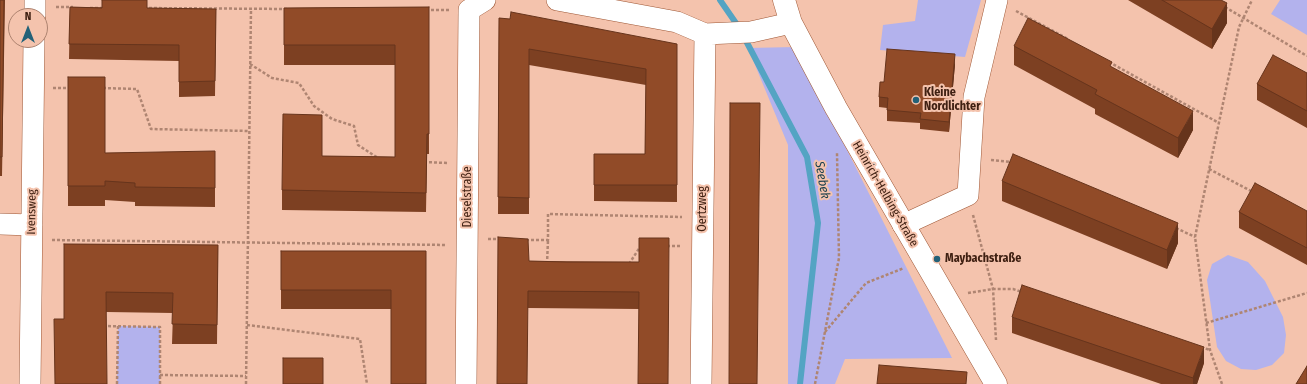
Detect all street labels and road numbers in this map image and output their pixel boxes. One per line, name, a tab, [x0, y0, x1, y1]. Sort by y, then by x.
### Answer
street label: Heinrich-Helbing-Straße	[849, 139, 921, 249]
street label: Dieselstraße	[461, 166, 475, 228]
street label: Oertzweg	[696, 186, 710, 232]
street label: Ivensweg	[24, 189, 40, 235]

